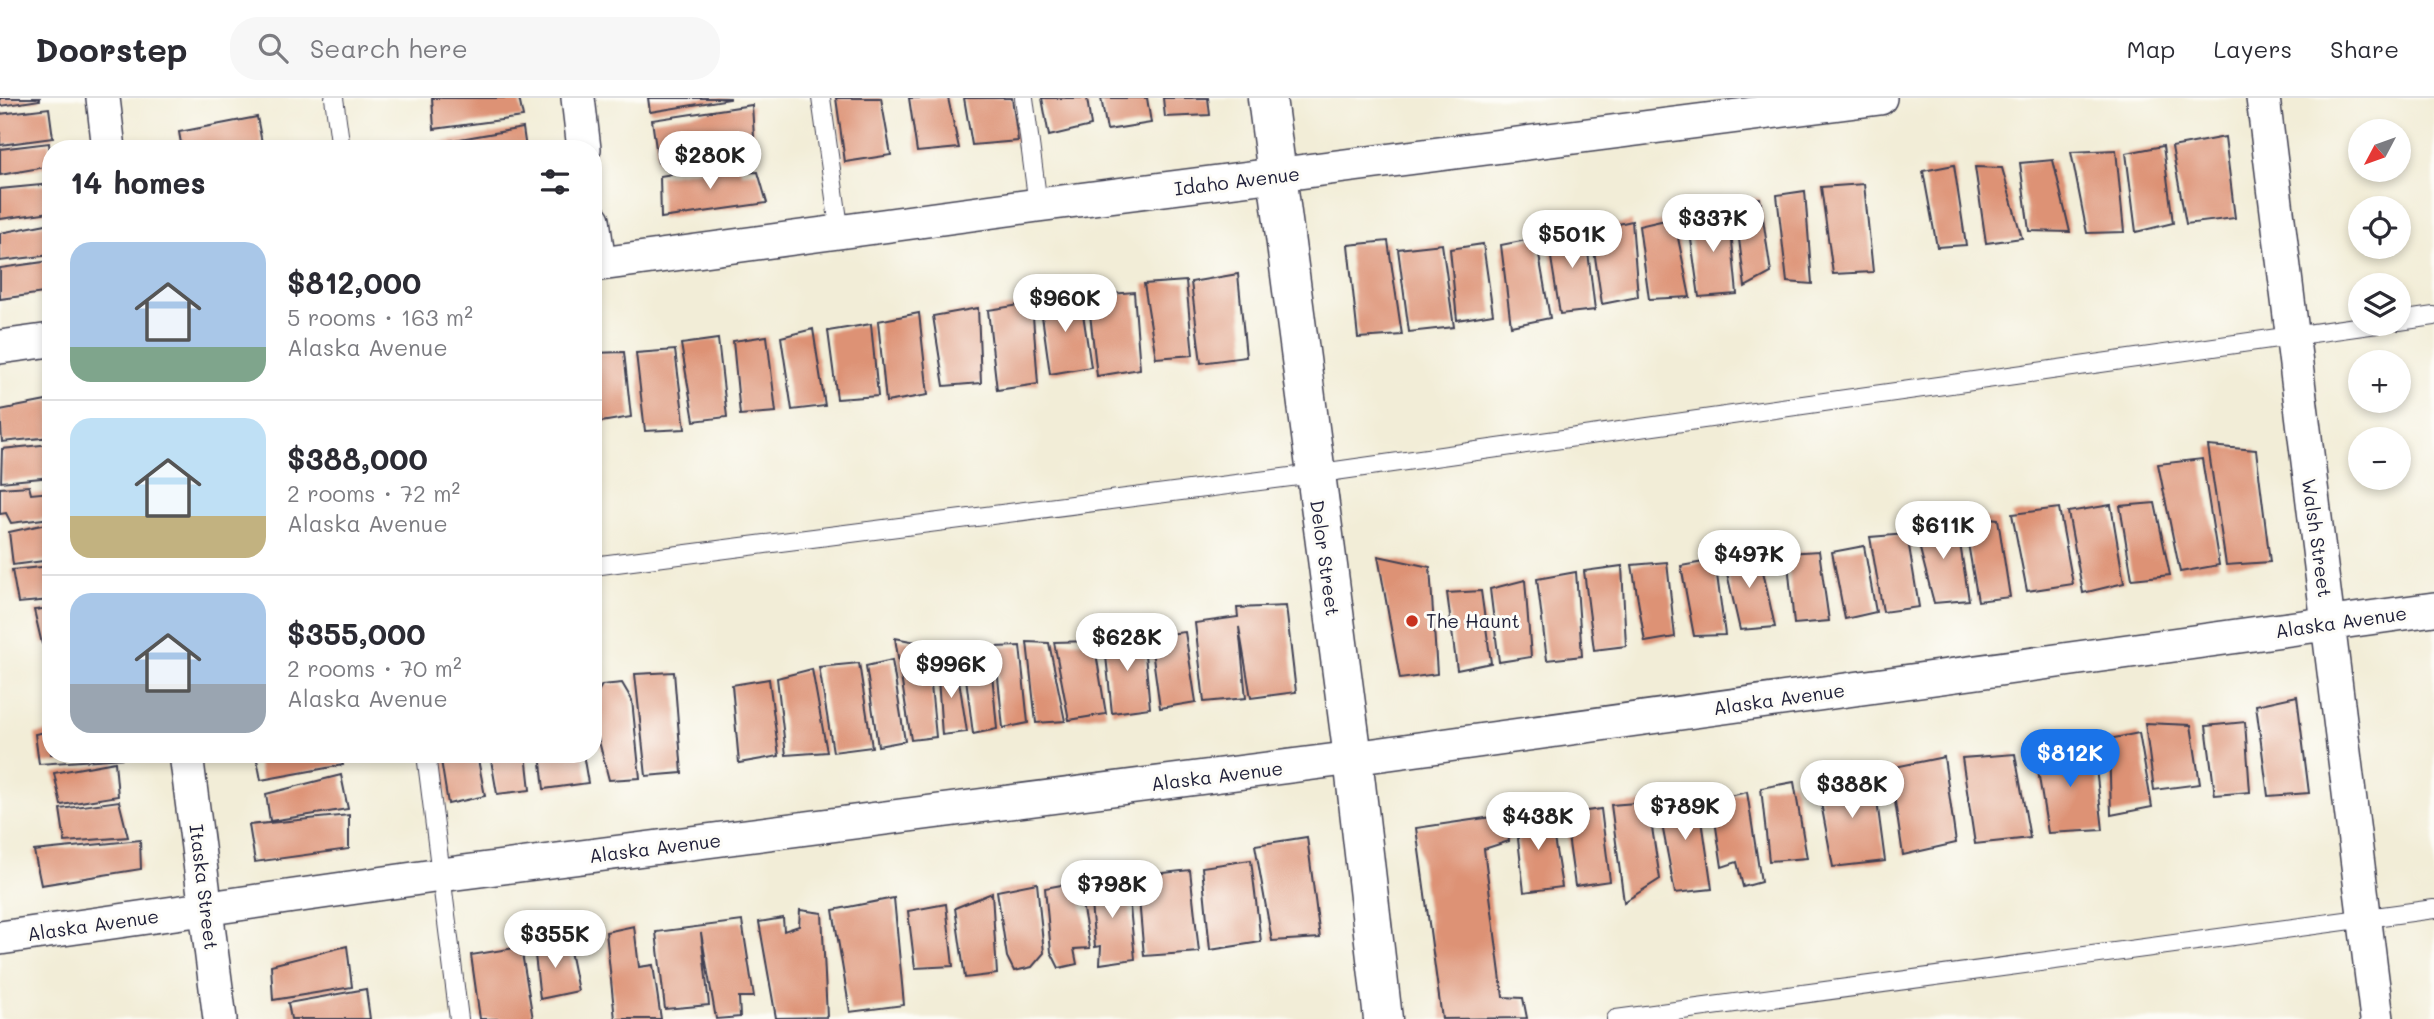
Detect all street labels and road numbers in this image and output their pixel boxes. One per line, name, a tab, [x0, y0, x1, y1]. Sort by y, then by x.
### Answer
street label: Idaho Avenue	[1173, 160, 1301, 201]
street label: Walsh Street	[2297, 477, 2338, 599]
street label: Delor Street	[1305, 498, 1346, 618]
street label: Alaska Avenue	[2273, 600, 2408, 643]
street label: Alaska Avenue	[1711, 677, 1846, 720]
street label: Alaska Avenue	[1150, 755, 1284, 796]
street label: Itaska Street	[184, 823, 225, 951]
street label: Alaska Avenue	[588, 827, 722, 868]
street label: Alaska Avenue	[25, 903, 160, 946]

